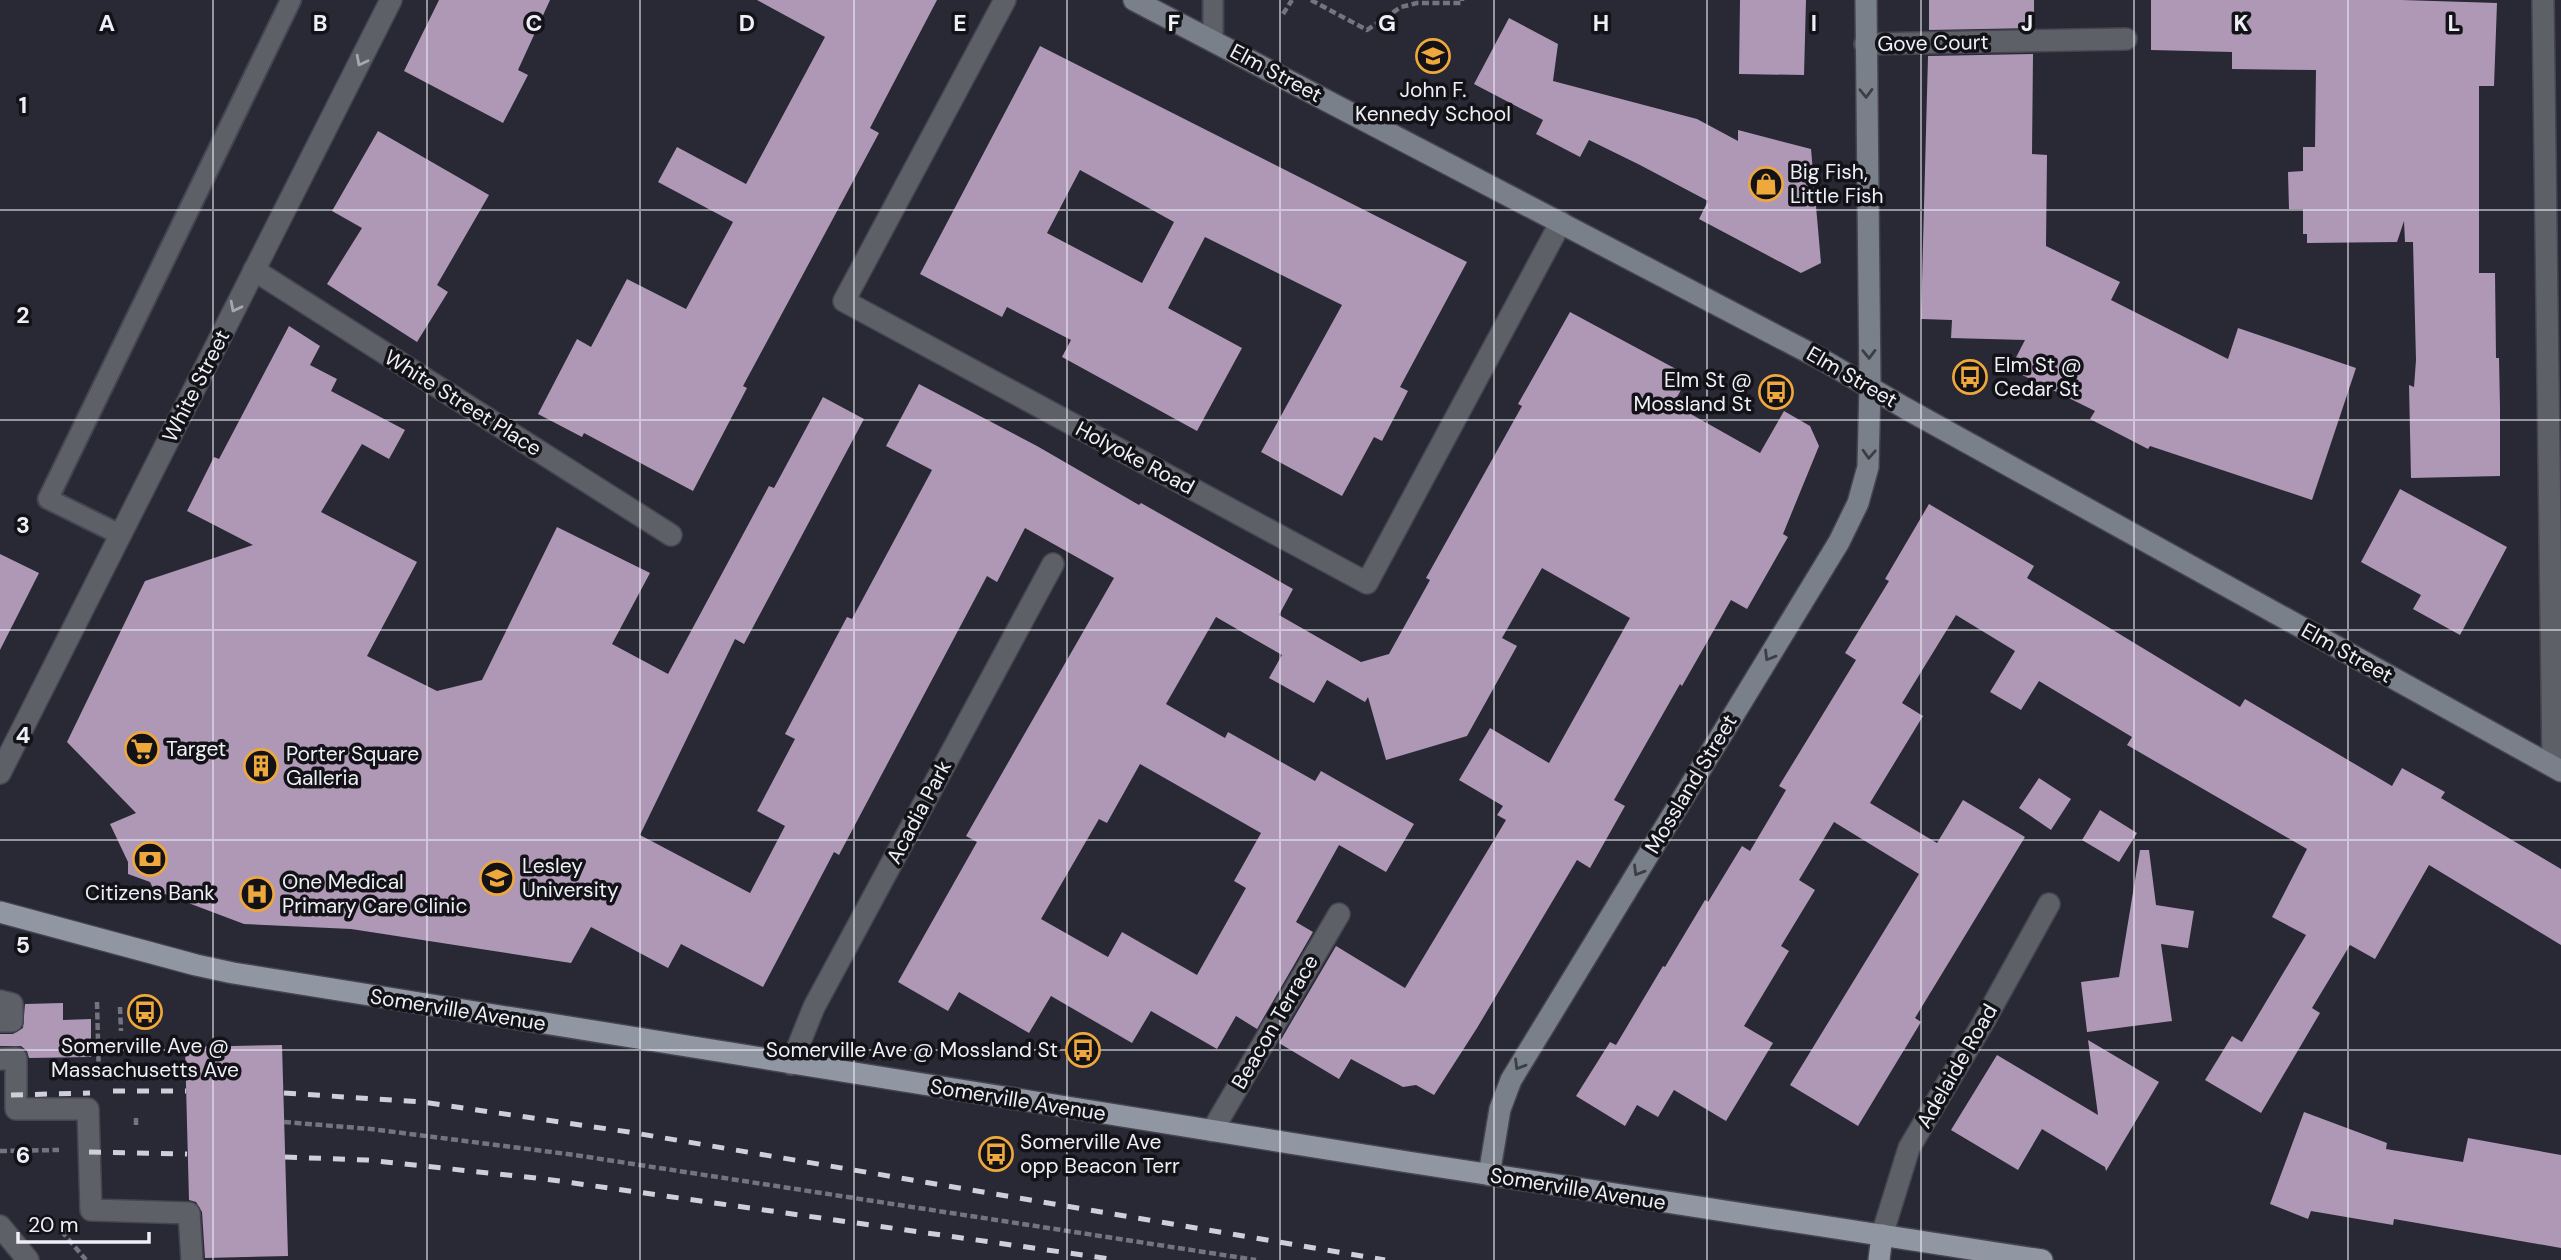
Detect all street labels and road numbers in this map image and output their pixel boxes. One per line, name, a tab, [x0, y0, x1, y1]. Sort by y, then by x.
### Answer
street label: Gove Court	[1877, 28, 1989, 58]
street label: Elm Street	[1225, 37, 1327, 109]
street label: White Street	[156, 325, 236, 447]
street label: Elm Street	[1802, 340, 1902, 414]
street label: White Street Place	[379, 343, 547, 463]
street label: Holyoke Road	[1071, 415, 1199, 501]
street label: Elm Street	[2296, 616, 2398, 690]
street label: Mossland Street	[1638, 709, 1744, 859]
street label: Acadia Park	[880, 755, 958, 869]
street label: Beacon Terrace	[1225, 950, 1325, 1094]
street label: Somerville Avenue	[368, 982, 548, 1038]
street label: Adelaide Road	[1910, 999, 2004, 1133]
street label: Somerville Avenue	[928, 1072, 1108, 1128]
street label: Somerville Avenue	[1488, 1161, 1668, 1217]

